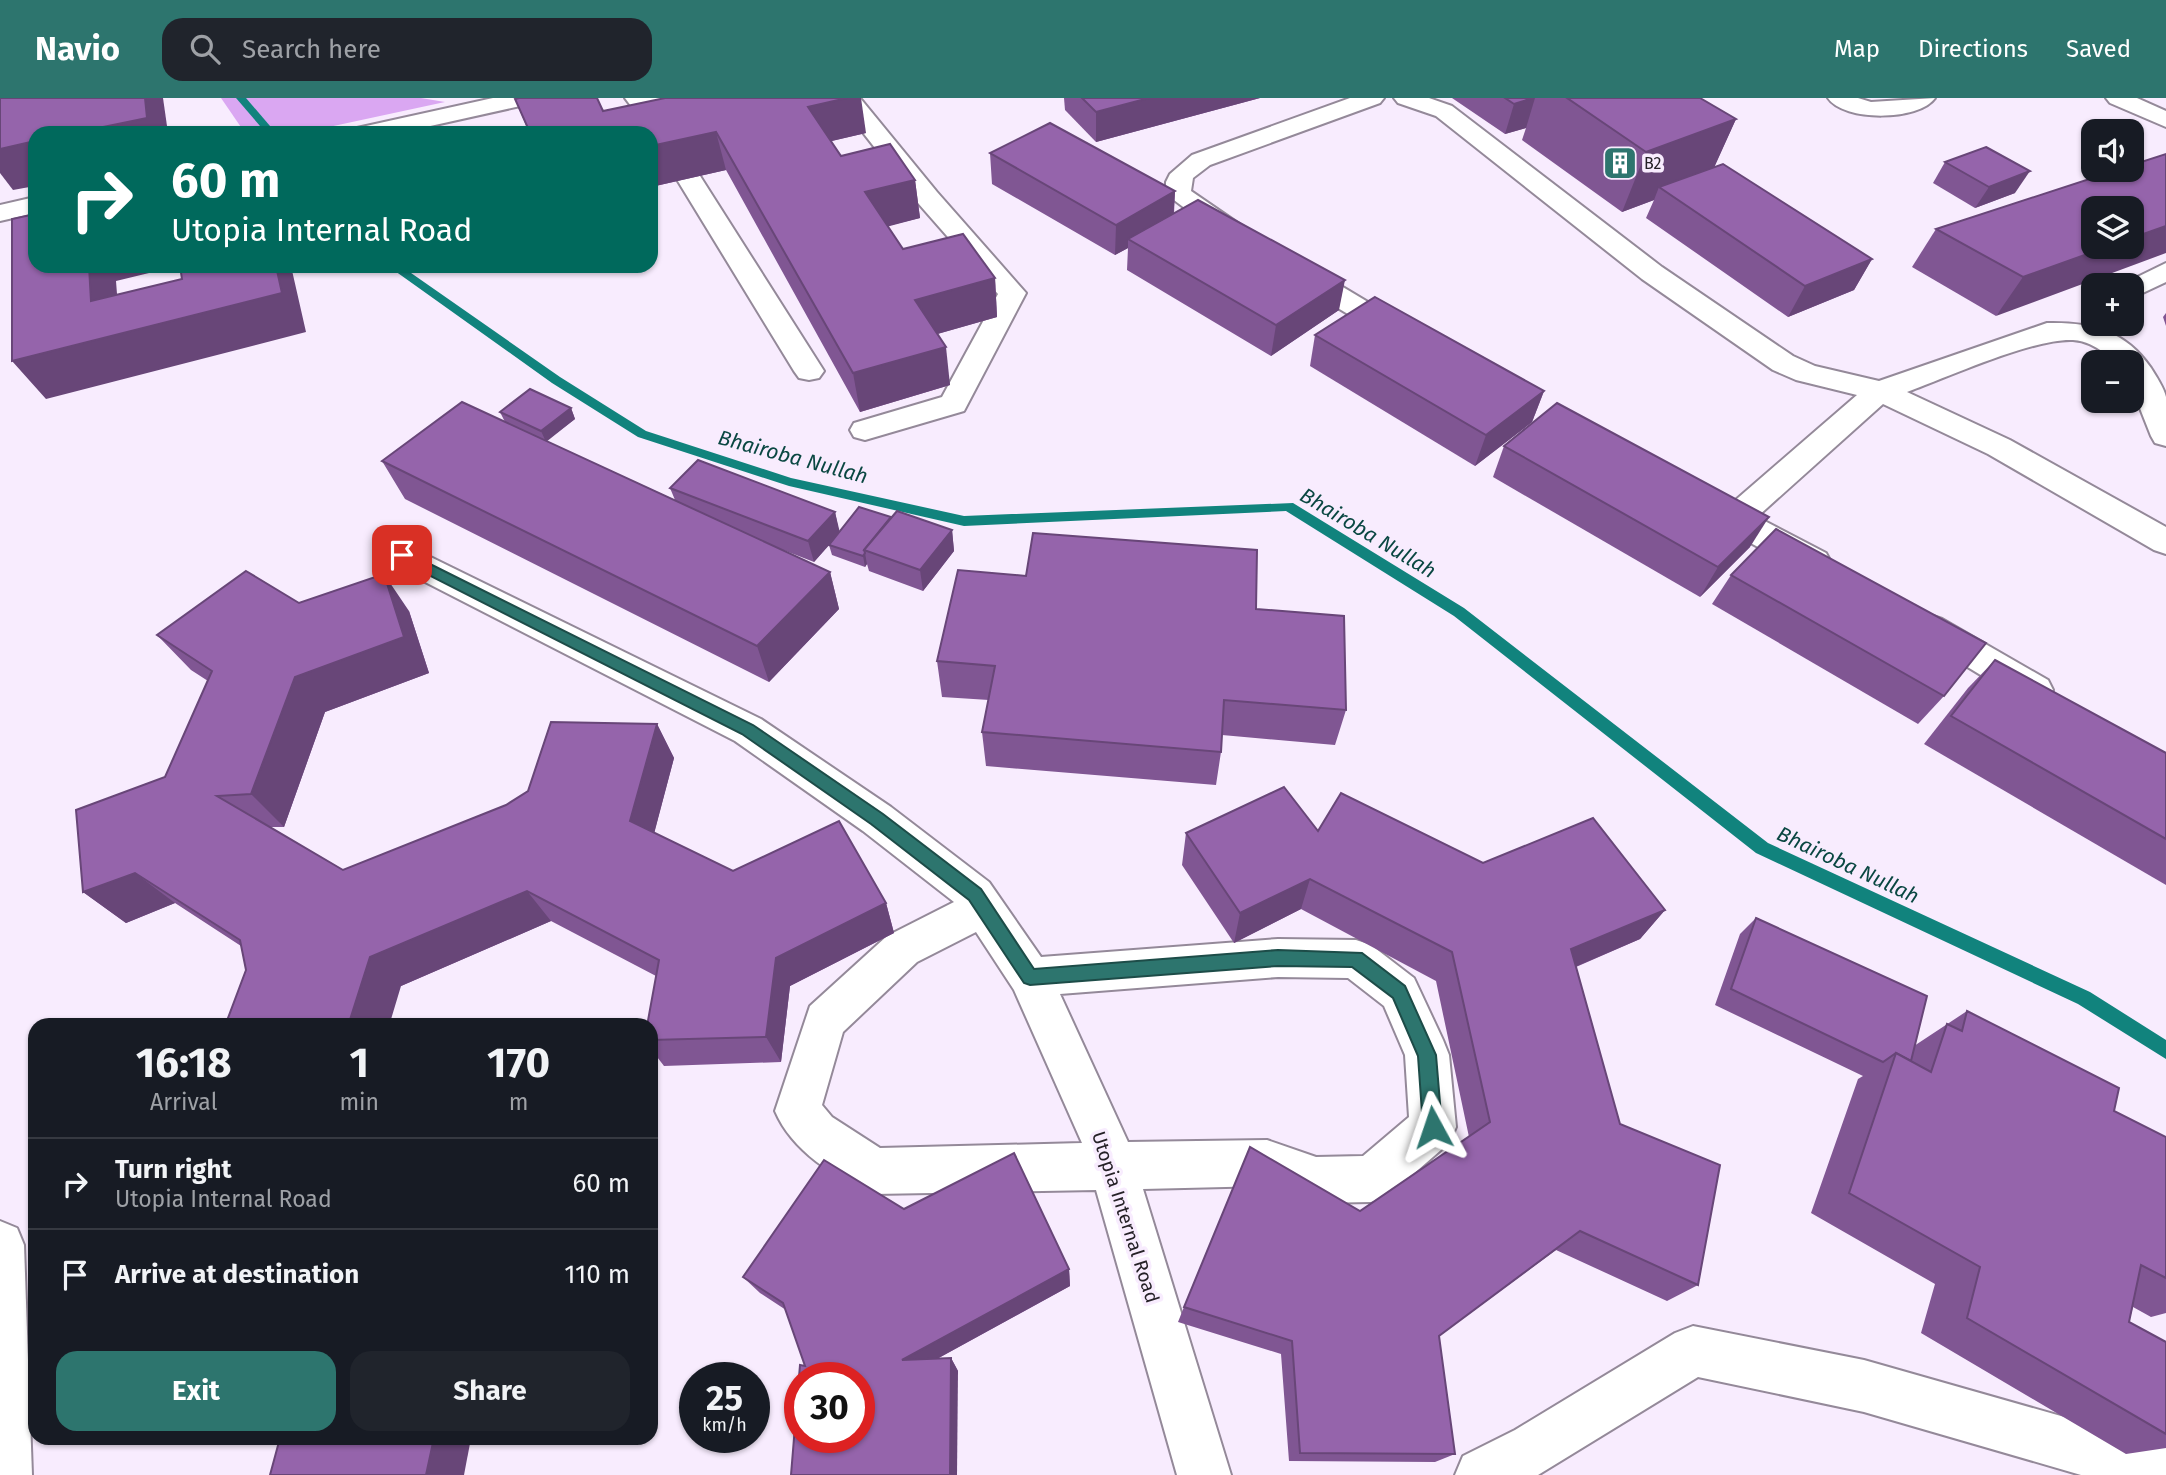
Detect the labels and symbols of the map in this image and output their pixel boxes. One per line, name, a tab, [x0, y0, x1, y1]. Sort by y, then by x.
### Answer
building icon: B2	[1601, 144, 1639, 182]
place label: B2	[1644, 154, 1661, 173]
water label: Bhairoba Nullah	[715, 424, 871, 490]
water label: Bhairoba Nullah	[1295, 482, 1441, 584]
pin	[372, 525, 432, 585]
water label: Bhairoba Nullah	[1773, 821, 1923, 909]
position arrow	[1396, 1090, 1470, 1164]
street label: Utopia Internal Road	[1087, 1128, 1164, 1306]
speed limit sign: 30	[784, 1362, 875, 1453]

